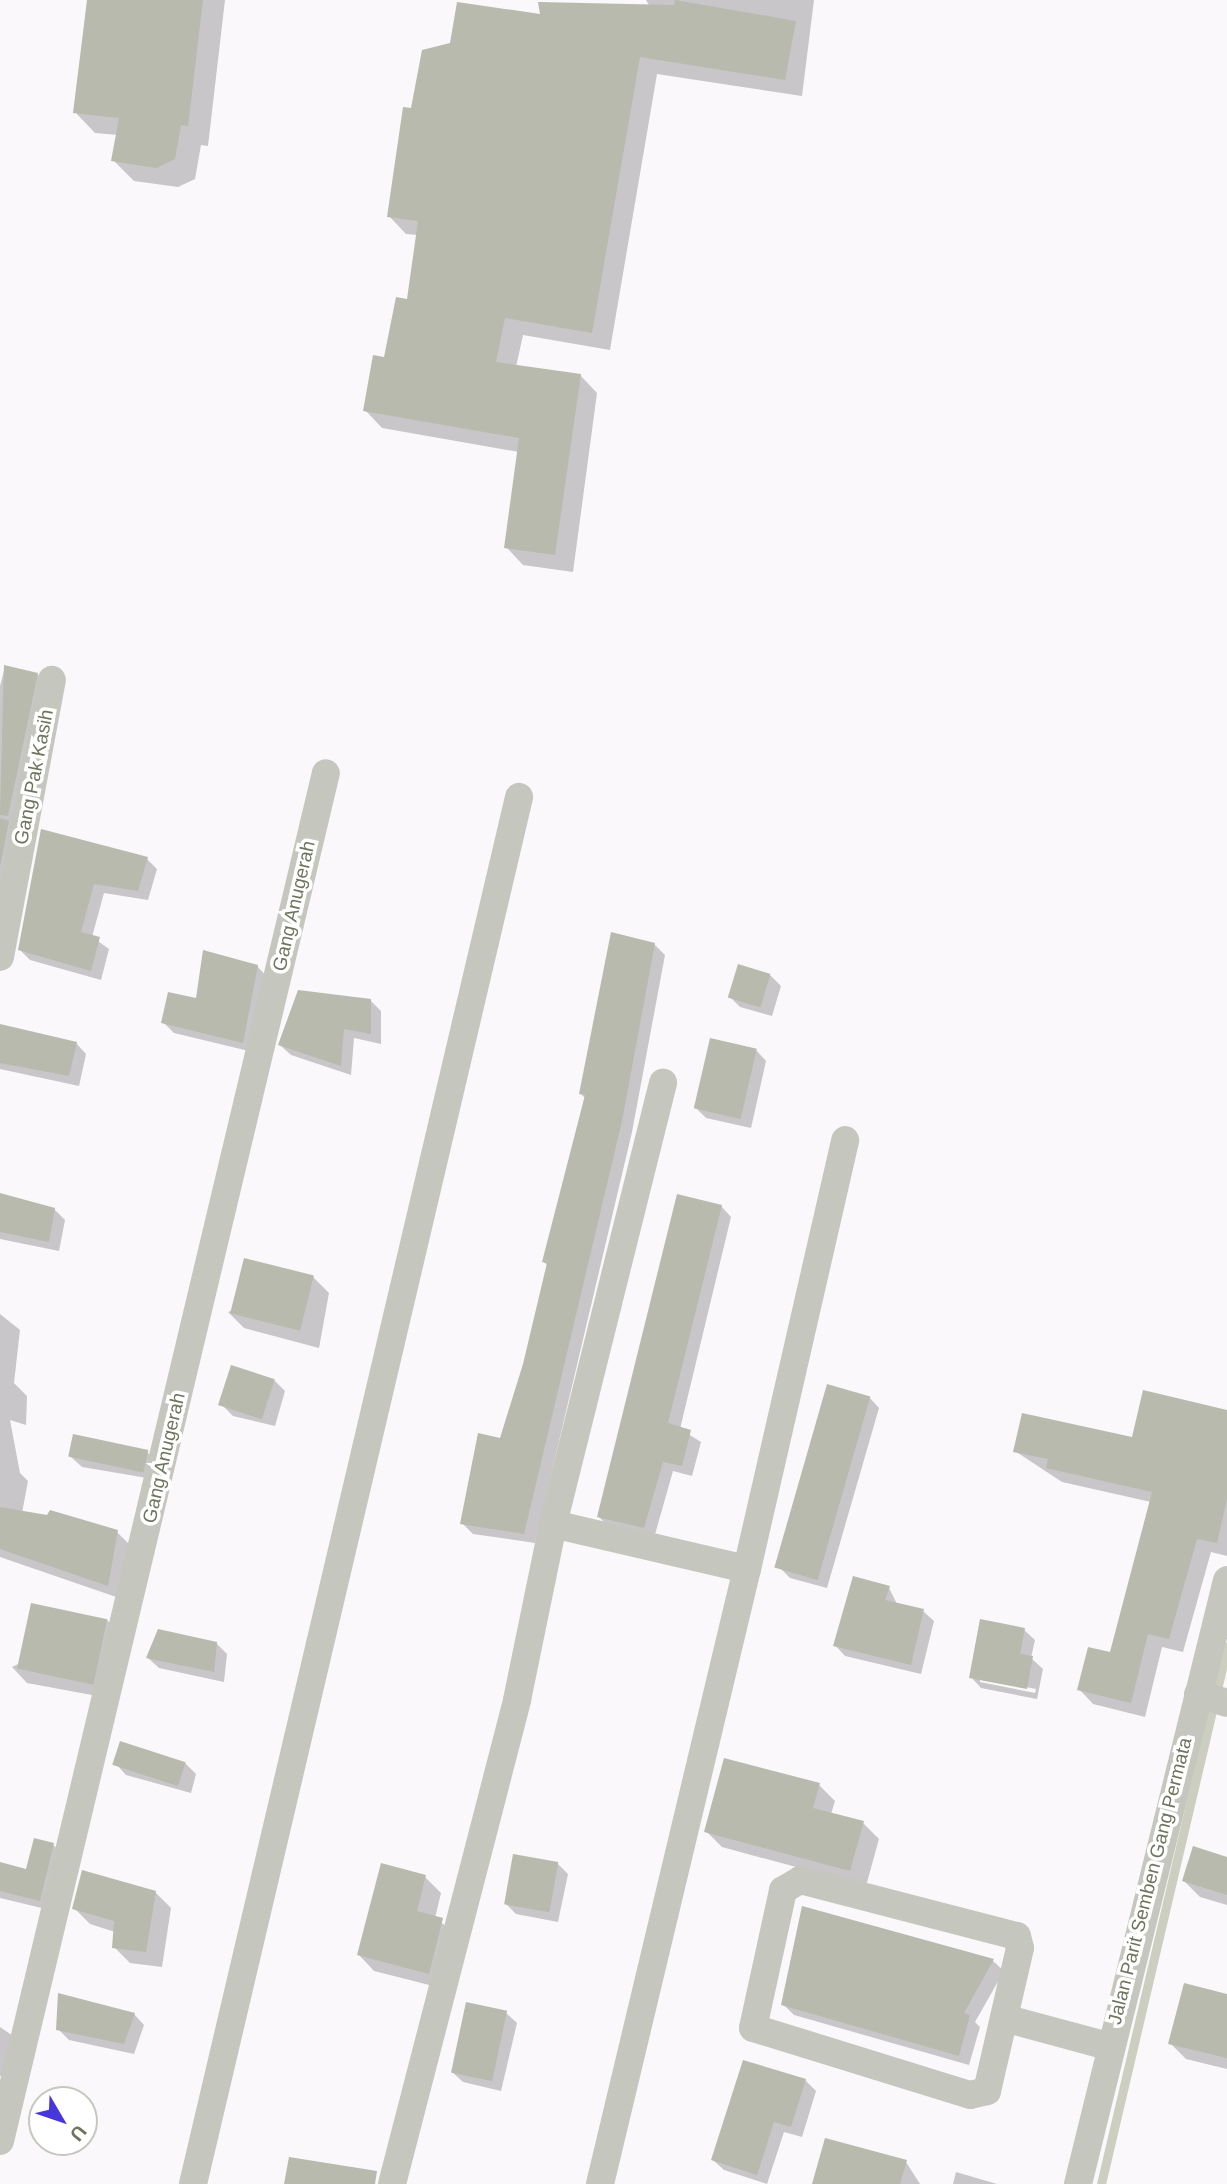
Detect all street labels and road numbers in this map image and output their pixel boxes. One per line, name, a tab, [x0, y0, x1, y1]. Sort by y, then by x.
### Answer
street label: Gang Pak Kasih	[10, 707, 58, 847]
street label: Gang Anugerah	[268, 838, 320, 974]
street label: Gang Anugerah	[138, 1390, 190, 1526]
street label: Jalan Parit Semben Gang Permata	[1103, 1735, 1197, 2027]

